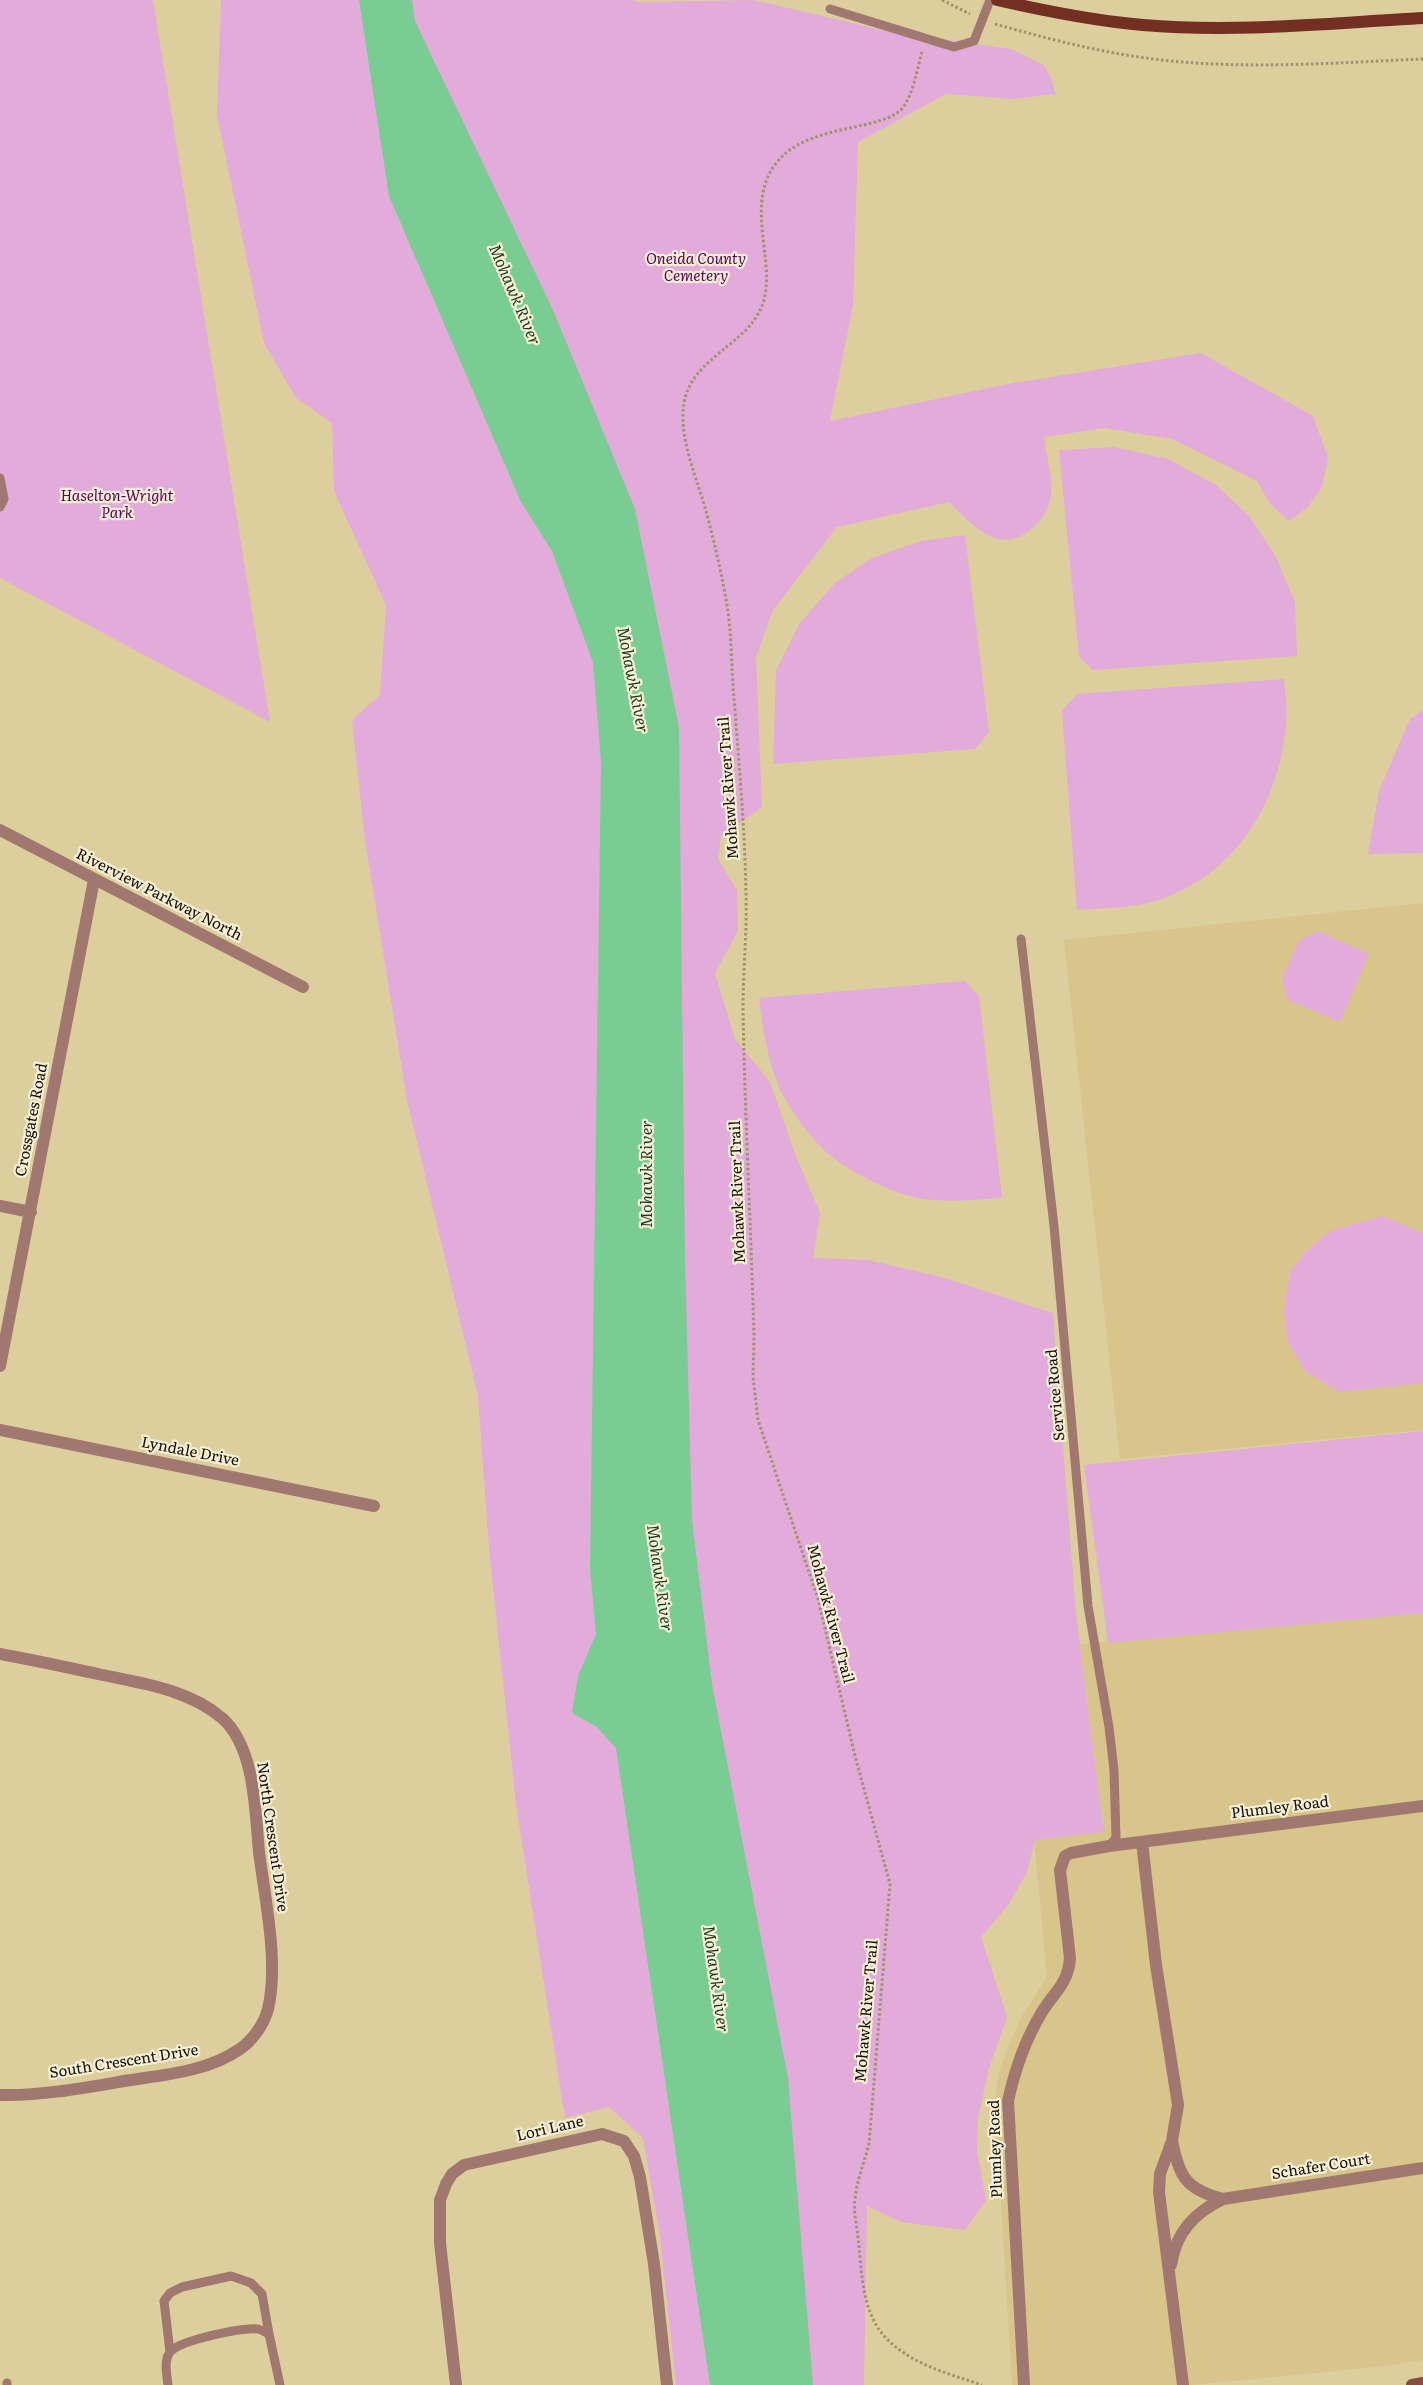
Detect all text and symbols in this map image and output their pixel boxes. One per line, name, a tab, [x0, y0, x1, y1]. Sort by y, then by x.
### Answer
water label: Mohawk River	[484, 242, 544, 348]
park label: Oneida County Cemetery	[646, 251, 746, 286]
park label: Haselton-Wright Park	[60, 488, 174, 523]
water label: Mohawk River	[612, 625, 652, 735]
street label: Mohawk River Trail	[715, 716, 743, 860]
street label: Riverview Parkway North	[73, 845, 245, 945]
street label: Crossgates Road	[12, 1062, 52, 1178]
water label: Mohawk River	[637, 1120, 657, 1228]
street label: Mohawk River Trail	[727, 1120, 749, 1264]
street label: Service Road	[1043, 1348, 1069, 1442]
street label: Lyndale Drive	[140, 1434, 240, 1470]
water label: Mohawk River	[642, 1523, 676, 1633]
street label: Mohawk River Trail	[803, 1543, 857, 1685]
street label: North Crescent Drive	[253, 1761, 291, 1913]
street label: Plumley Road	[1230, 1793, 1330, 1823]
water label: Mohawk River	[698, 1924, 732, 2034]
street label: Mohawk River Trail	[852, 1939, 882, 2083]
street label: South Crescent Drive	[48, 2041, 200, 2083]
street label: Plumley Road	[985, 2100, 1007, 2198]
street label: Lori Lane	[515, 2113, 585, 2145]
street label: Schafer Court	[1270, 2150, 1372, 2184]

